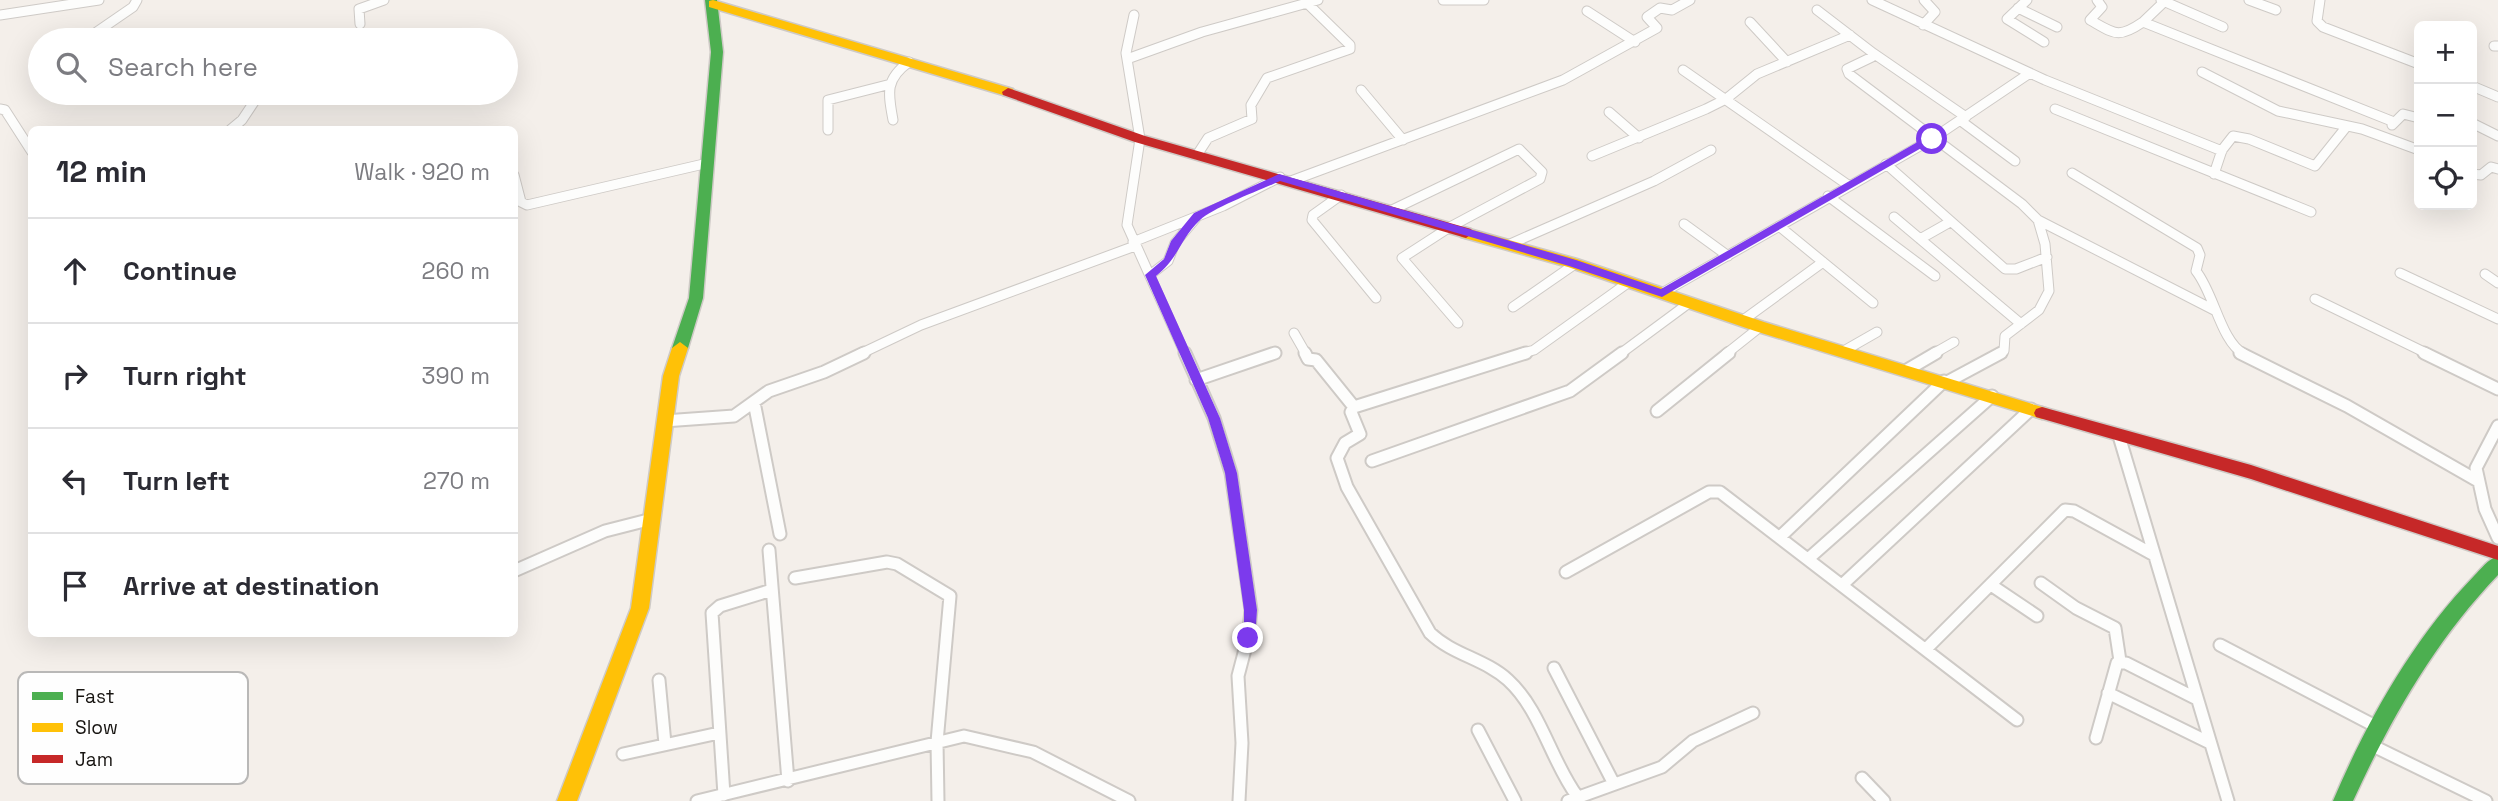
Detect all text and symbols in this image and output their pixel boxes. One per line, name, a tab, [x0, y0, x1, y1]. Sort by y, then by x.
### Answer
map controls	[2414, 21, 2477, 210]
button: +	[2414, 21, 2477, 84]
search box	[28, 28, 518, 105]
icon: search	[52, 48, 90, 86]
text: Search here	[108, 50, 258, 84]
button: −	[2414, 84, 2477, 147]
route start	[1916, 123, 1947, 154]
button: locate	[2414, 147, 2477, 210]
text: 12 min	[56, 152, 147, 191]
text: Walk · 920 m	[354, 157, 490, 187]
icon: ahead	[56, 252, 94, 290]
text: Continue	[123, 254, 237, 288]
text: 260 m	[422, 256, 490, 286]
icon: right	[56, 357, 94, 395]
text: Turn right	[123, 359, 247, 393]
text: 390 m	[422, 361, 490, 391]
icon: left	[56, 462, 94, 500]
text: Turn left	[123, 464, 230, 498]
text: 270 m	[423, 466, 490, 496]
icon: arrive	[56, 567, 94, 605]
text: Arrive at destination	[123, 569, 380, 603]
route end	[1232, 622, 1263, 653]
legend	[18, 672, 248, 784]
text: Fast	[75, 684, 115, 709]
text: Slow	[75, 715, 118, 740]
text: Jam	[75, 747, 113, 772]

